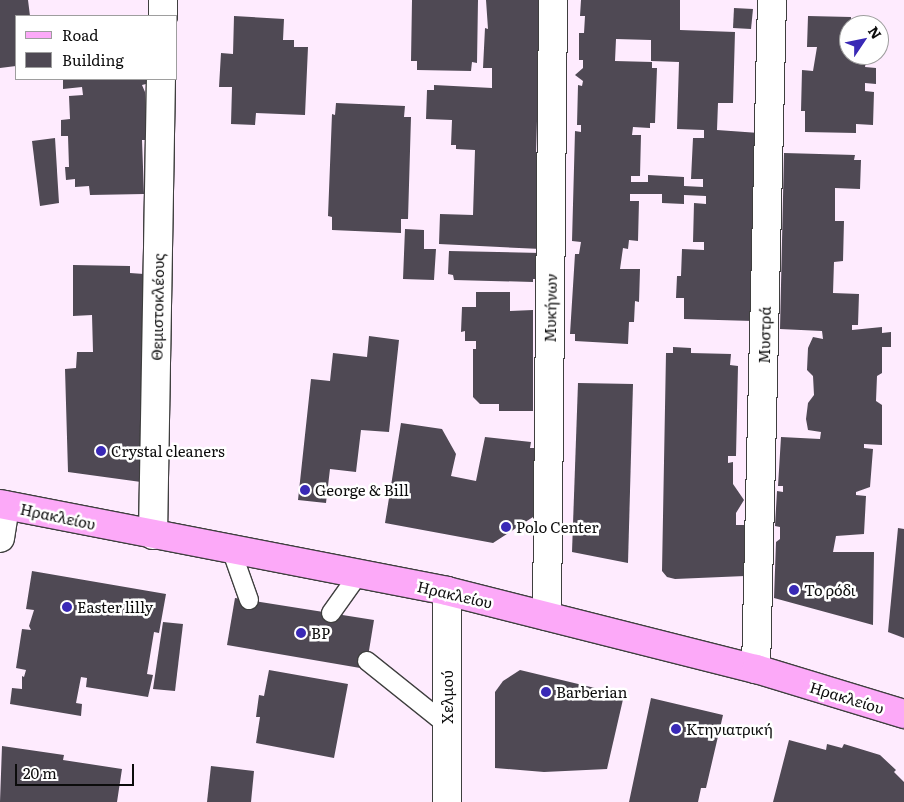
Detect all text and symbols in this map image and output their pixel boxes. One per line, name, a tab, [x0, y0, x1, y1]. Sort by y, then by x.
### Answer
legend	[15, 15, 178, 80]
north arrow	[839, 15, 889, 65]
text: N	[864, 22, 887, 43]
text: Road	[62, 23, 98, 46]
text: Building	[62, 48, 124, 71]
street label: Θεμιστοκλέους	[147, 253, 167, 361]
street label: Μυκήνων	[540, 273, 560, 343]
street label: Μυστρά	[754, 306, 774, 364]
place label: Crystal cleaners	[111, 442, 225, 460]
marker: Crystal cleaners	[95, 445, 107, 457]
place label: George & Bill	[315, 481, 409, 499]
marker: George & Bill	[299, 484, 311, 496]
street label: Ηρακλείου	[19, 499, 97, 533]
place label: Polo Center	[516, 518, 599, 536]
marker: Polo Center	[500, 521, 512, 533]
street label: Ηρακλείου	[416, 577, 494, 611]
place label: Το ρόδι	[804, 581, 855, 599]
marker: Το ρόδι	[788, 584, 800, 596]
place label: Easter lilly	[77, 598, 153, 616]
marker: Easter lilly	[61, 601, 73, 613]
place label: BP	[311, 624, 330, 642]
marker: BP	[295, 627, 307, 639]
street label: Χελμού	[438, 670, 456, 724]
street label: Ηρακλείου	[808, 677, 886, 717]
place label: Barberian	[556, 683, 627, 701]
marker: Barberian	[540, 686, 552, 698]
place label: Κτηνιατρική	[686, 720, 773, 738]
marker: Κτηνιατρική	[670, 723, 682, 735]
scale bar	[18, 754, 136, 786]
text: 20 m	[23, 761, 57, 784]

